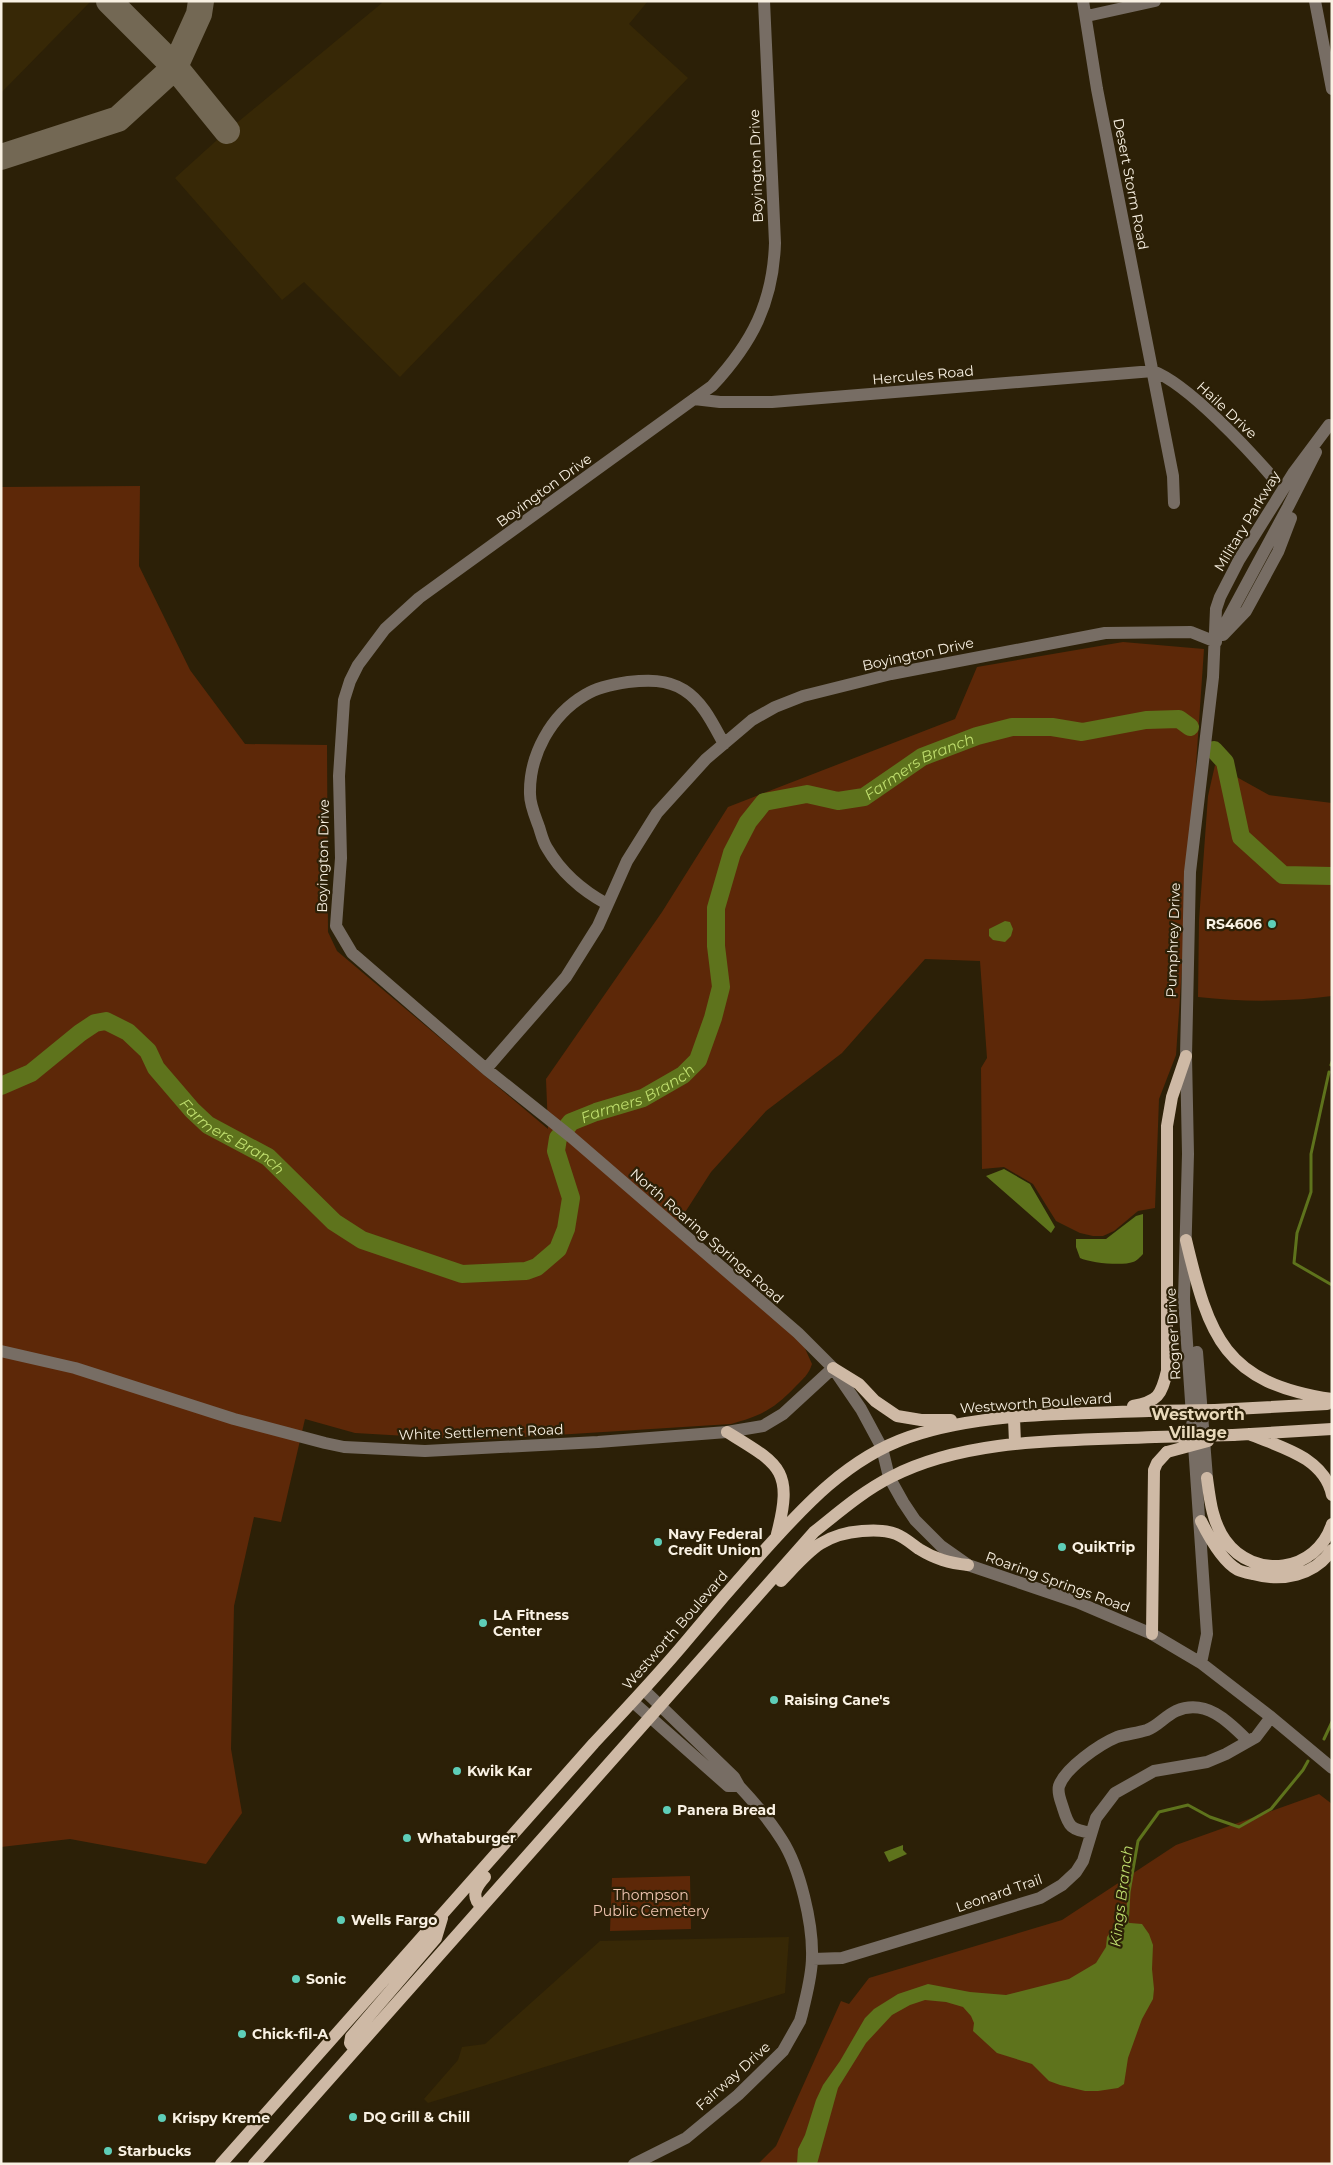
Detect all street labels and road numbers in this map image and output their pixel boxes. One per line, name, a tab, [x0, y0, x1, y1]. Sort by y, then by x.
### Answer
street label: Boyington Drive	[745, 109, 767, 223]
street label: Desert Storm Road	[1109, 117, 1153, 251]
street label: Hercules Road	[871, 362, 975, 388]
street label: Haile Drive	[1193, 378, 1261, 442]
street label: Boyington Drive	[493, 449, 595, 531]
street label: Military Parkway	[1210, 467, 1284, 575]
street label: Boyington Drive	[861, 633, 975, 675]
street label: Boyington Drive	[313, 799, 333, 913]
street label: Pumphrey Drive	[1162, 882, 1184, 998]
street label: North Roaring Springs Road	[627, 1164, 787, 1308]
street label: Rogner Drive	[1162, 1287, 1184, 1381]
street label: Westworth Boulevard	[959, 1389, 1113, 1417]
street label: White Settlement Road	[398, 1420, 564, 1444]
street label: Roaring Springs Road	[983, 1547, 1133, 1617]
street label: Westworth Boulevard	[618, 1567, 732, 1693]
street label: Leonard Trail	[953, 1870, 1045, 1916]
street label: Fairway Drive	[692, 2038, 774, 2114]

